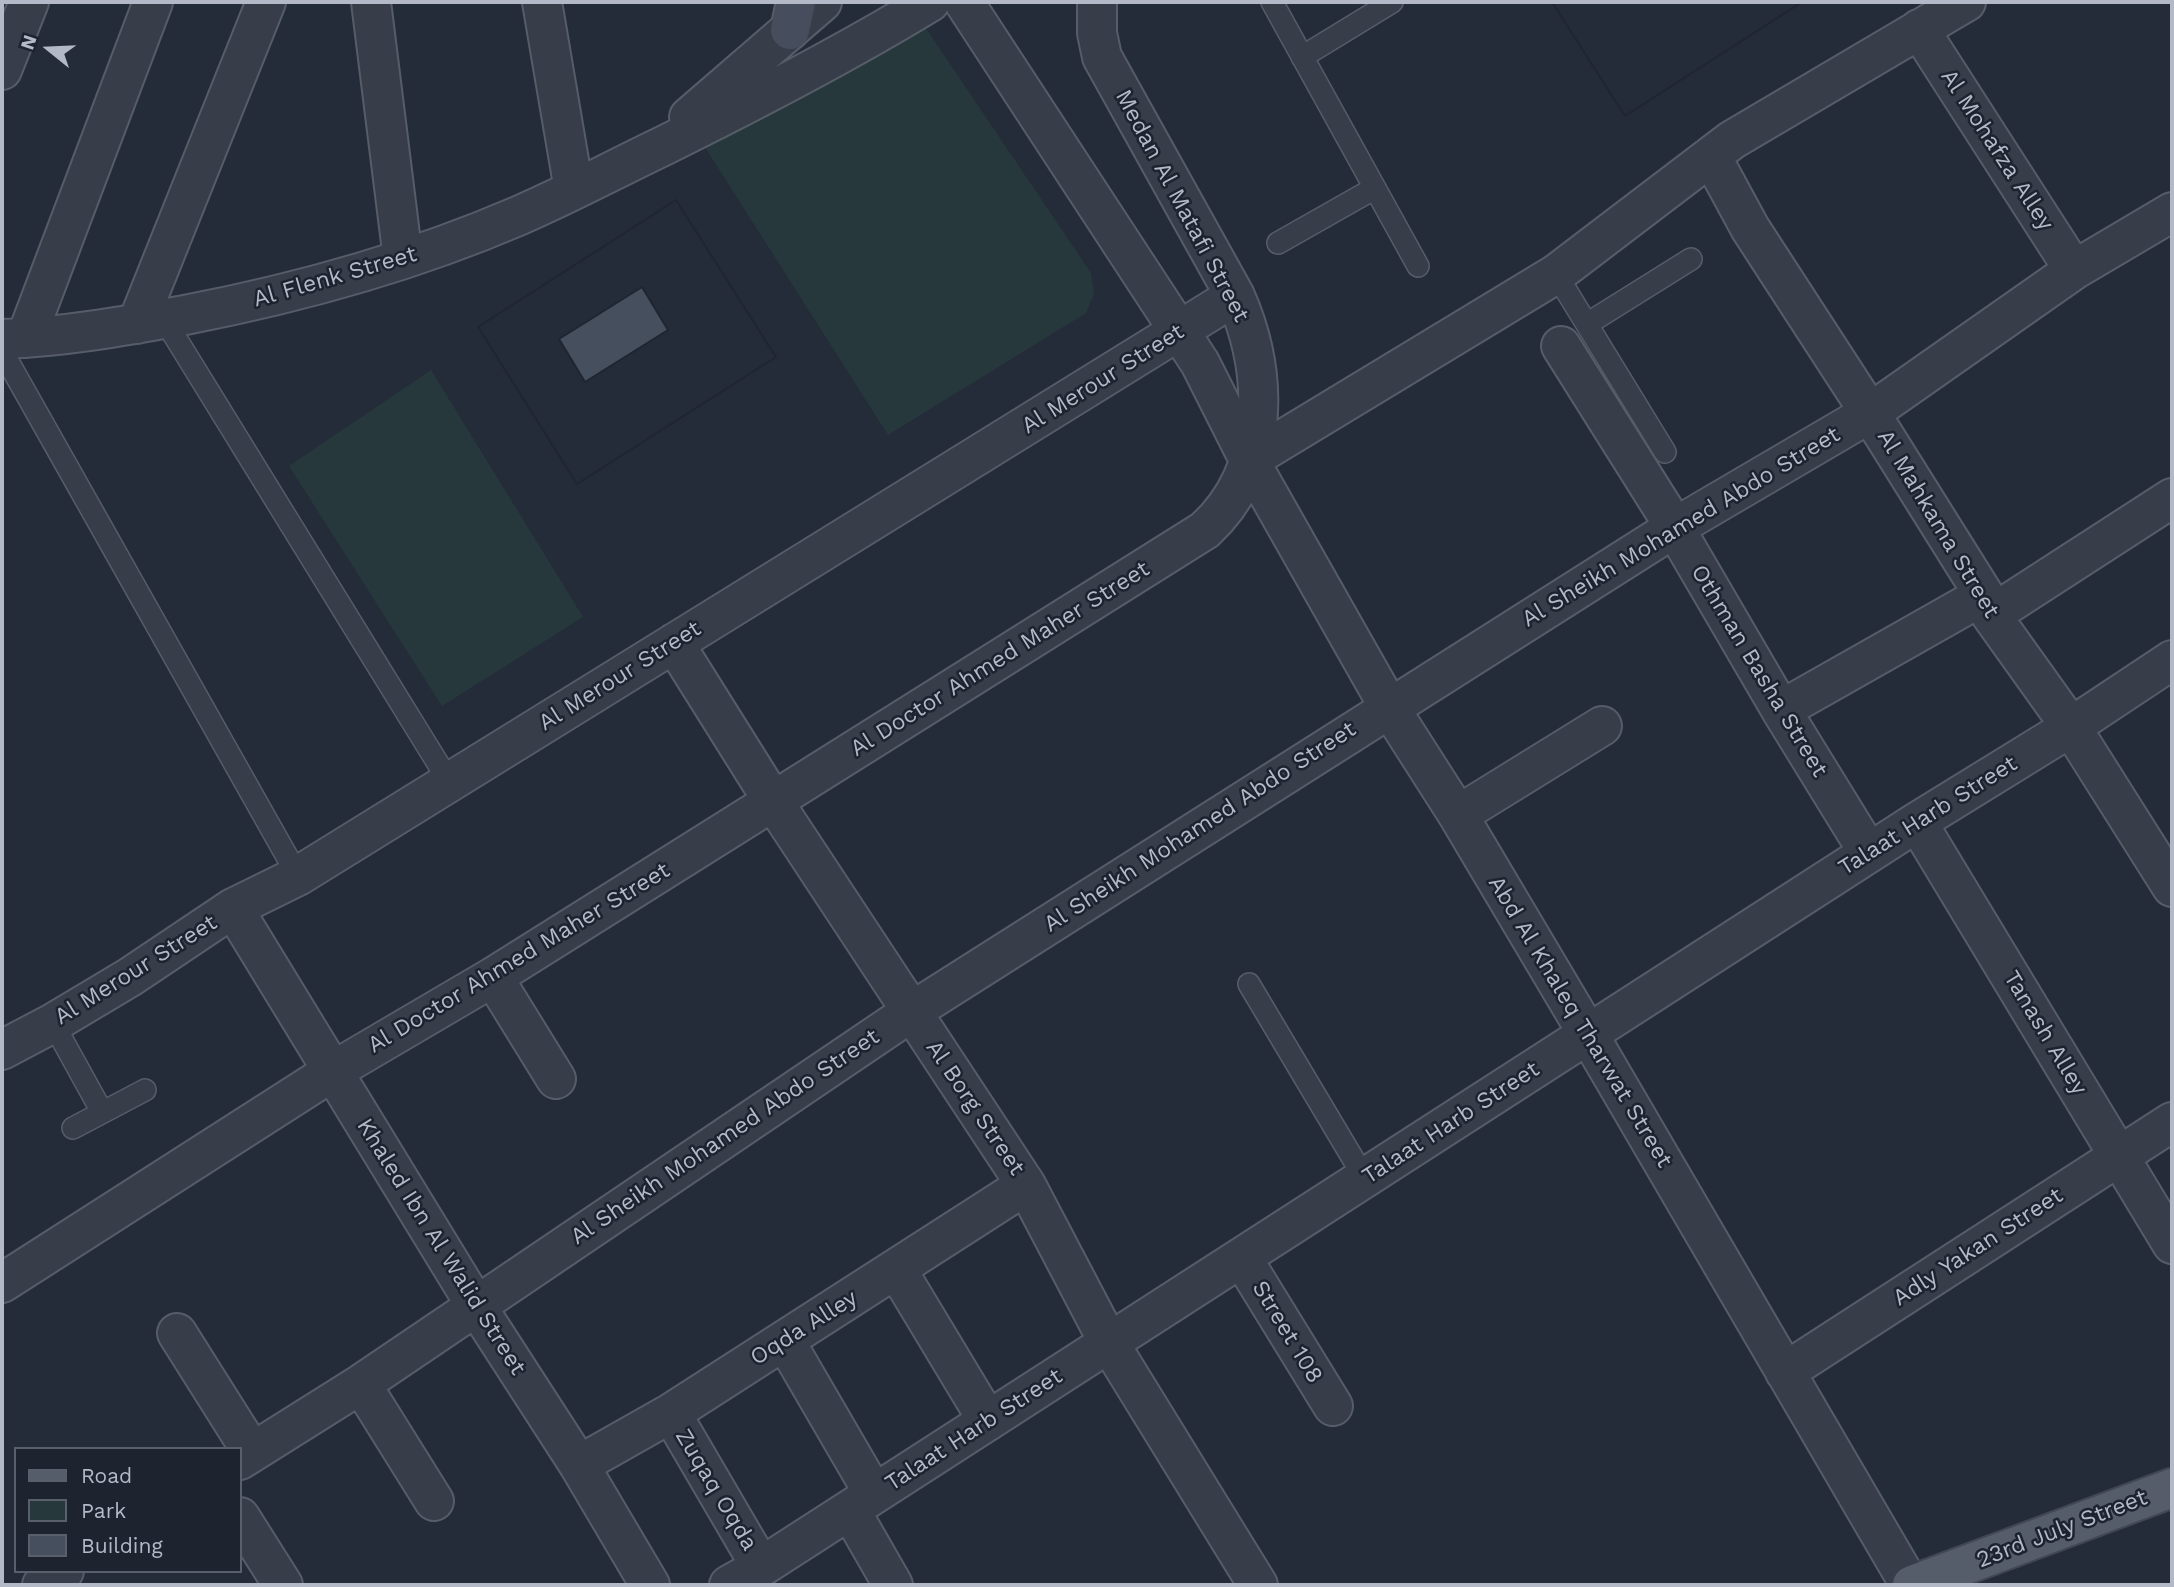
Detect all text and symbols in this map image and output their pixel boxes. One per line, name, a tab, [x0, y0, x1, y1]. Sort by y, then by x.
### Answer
north arrow	[14, 14, 84, 84]
text: N	[15, 32, 42, 53]
street label: Al Mohafza Alley	[1935, 64, 2059, 236]
street label: Medan Al Matafi Street	[1109, 85, 1255, 327]
street label: Al Flenk Street	[250, 240, 420, 314]
street label: Al Merour Street	[1017, 318, 1189, 440]
street label: Al Sheikh Mohamed Abdo Street	[1517, 421, 1845, 633]
street label: Al Mahkama Street	[1871, 425, 2005, 623]
street label: Al Doctor Ahmed Maher Street	[845, 555, 1155, 763]
street label: Othman Basha Street	[1685, 560, 1833, 782]
street label: Al Merour Street	[534, 615, 706, 737]
street label: Al Sheikh Mohamed Abdo Street	[1039, 716, 1361, 938]
street label: Talaat Harb Street	[1834, 750, 2022, 882]
street label: Al Doctor Ahmed Maher Street	[363, 857, 675, 1059]
street label: Abd Al Khaleq Tharwat Street	[1482, 871, 1678, 1173]
street label: Al Merour Street	[50, 909, 222, 1031]
street label: Tanash Alley	[1997, 966, 2093, 1100]
street label: Al Sheikh Mohamed Abdo Street	[565, 1023, 885, 1251]
street label: Al Borg Street	[920, 1035, 1030, 1181]
street label: Talaat Harb Street	[1357, 1056, 1545, 1190]
street label: Khaled Ibn Al Walid Street	[351, 1114, 531, 1380]
street label: Adly Yakan Street	[1888, 1182, 2068, 1312]
street label: Street 108	[1246, 1276, 1328, 1388]
street label: Oqda Alley	[745, 1284, 863, 1372]
street label: Talaat Harb Street	[880, 1363, 1068, 1497]
street label: Zuqaq Oqda	[669, 1424, 763, 1556]
legend	[14, 1447, 242, 1573]
text: Road	[81, 1463, 132, 1488]
street label: 23rd July Street	[1973, 1484, 2151, 1574]
text: Park	[81, 1498, 126, 1523]
text: Building	[81, 1533, 163, 1558]

